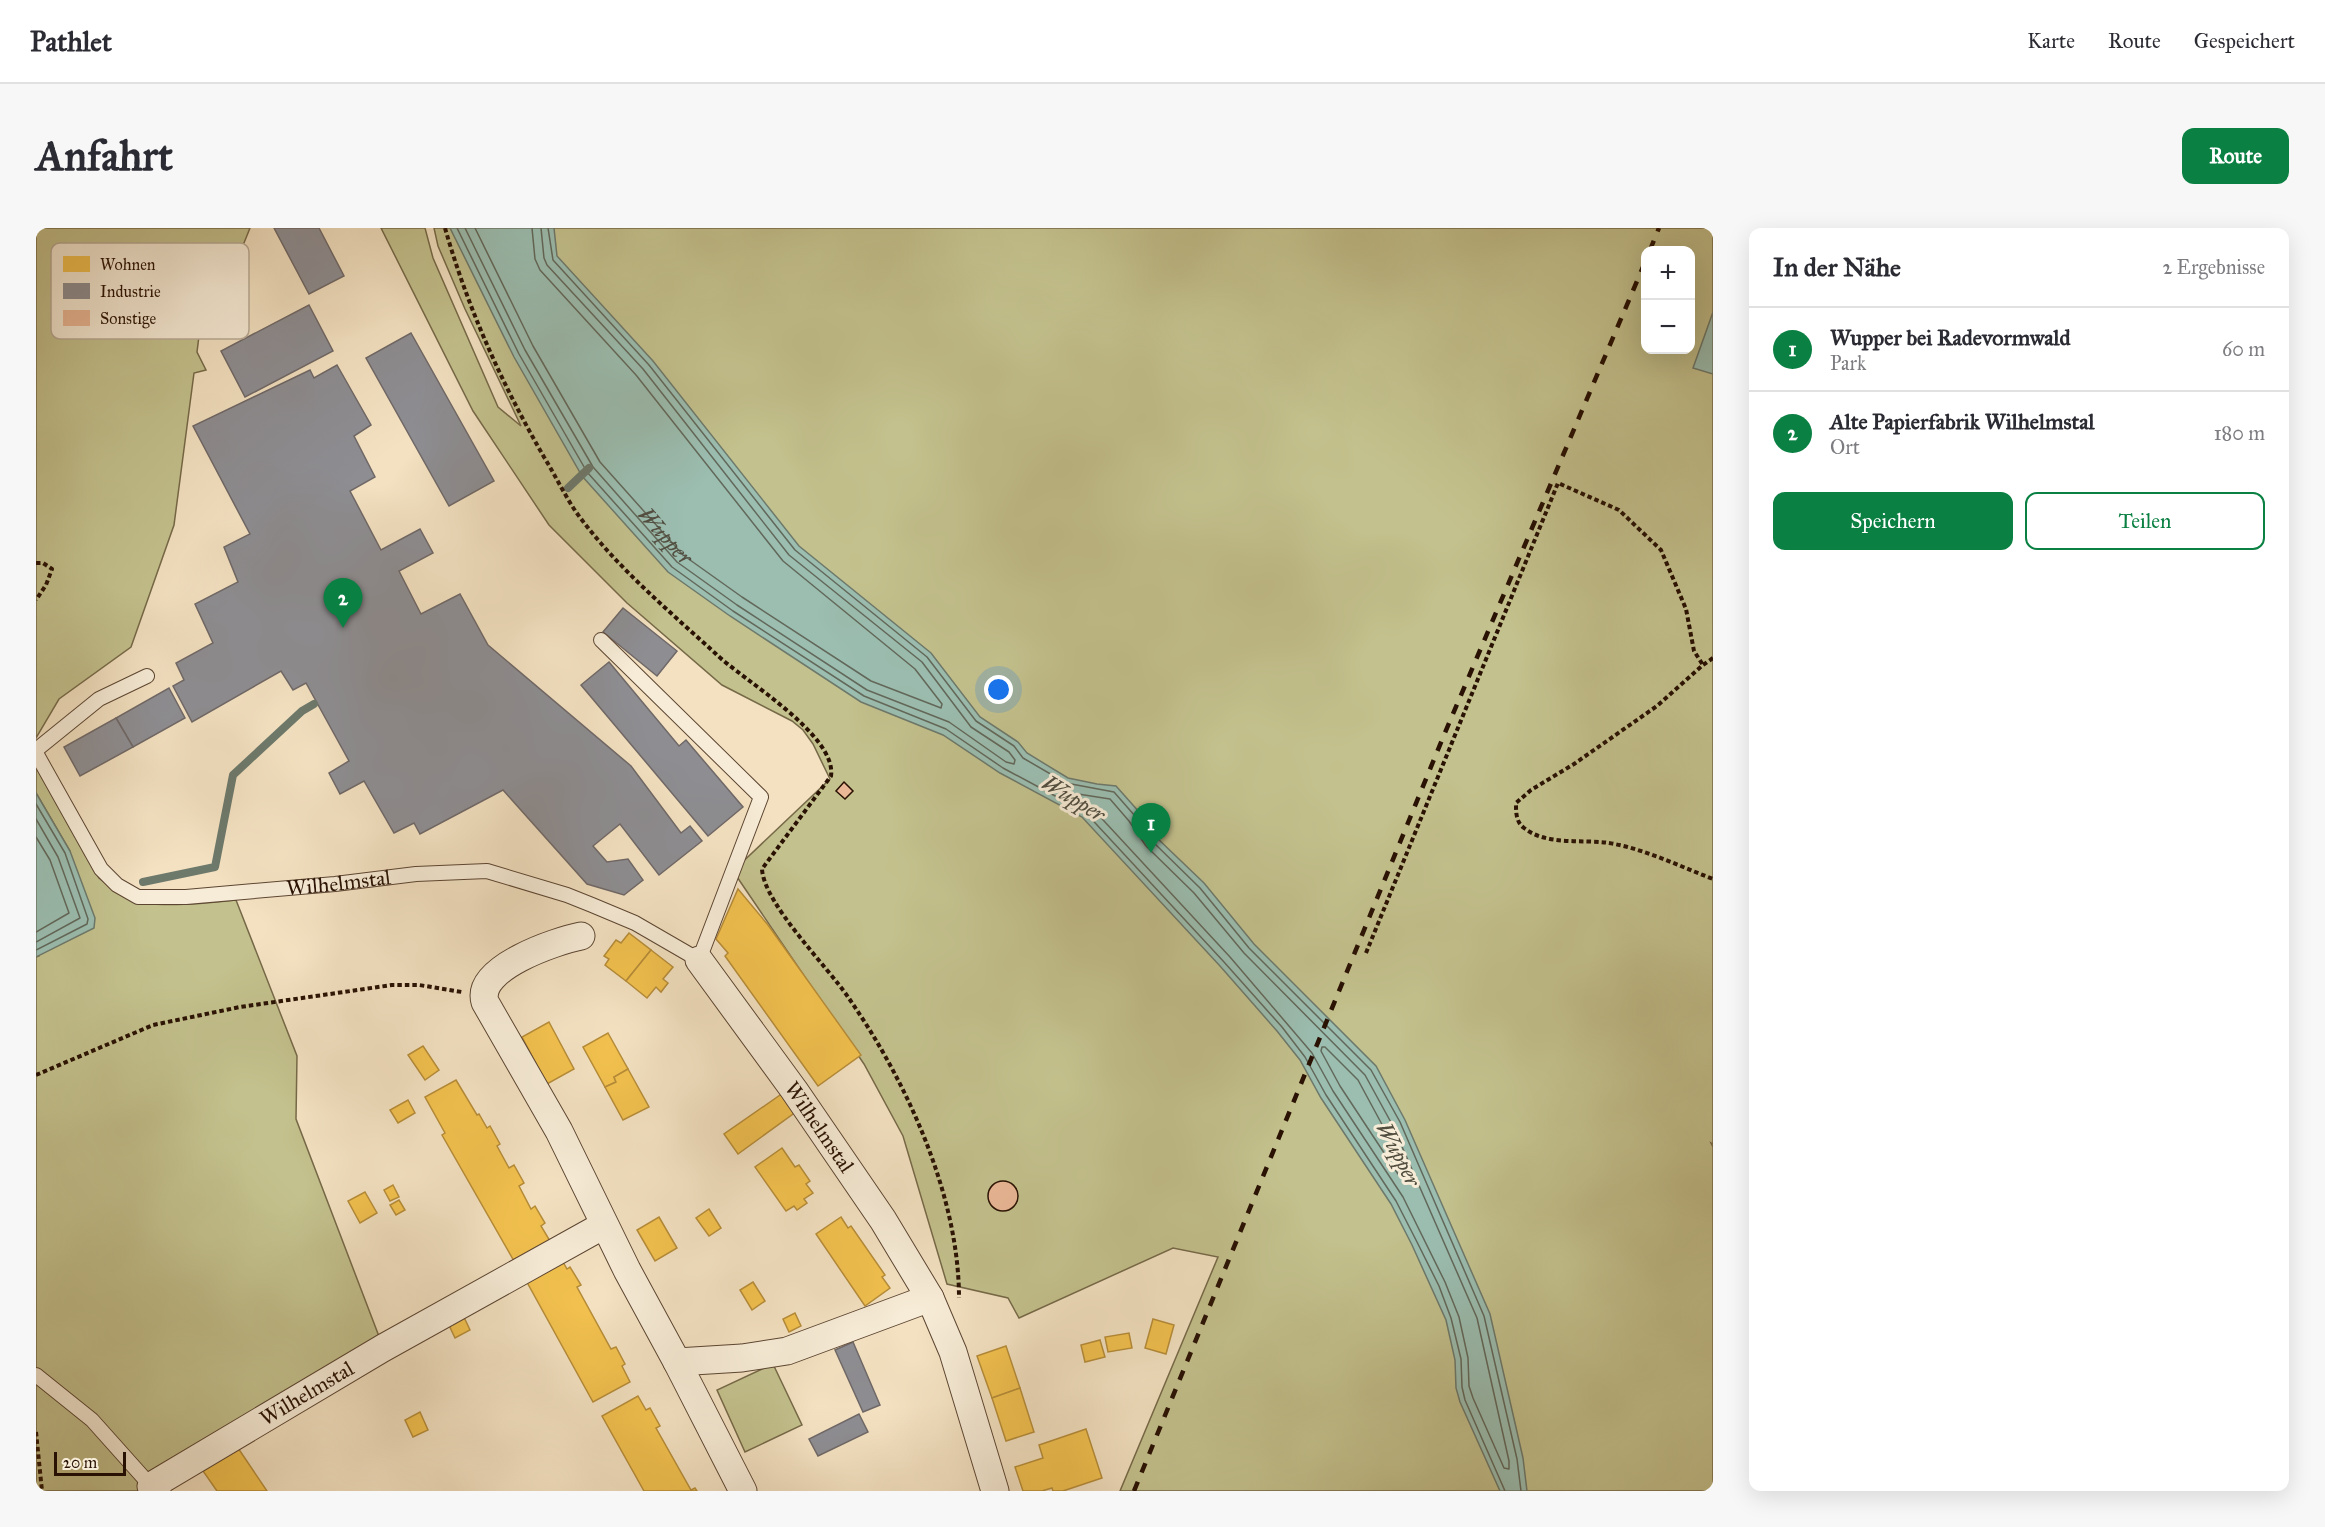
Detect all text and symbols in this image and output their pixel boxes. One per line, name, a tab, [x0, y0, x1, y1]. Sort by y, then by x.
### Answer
text: Pathlet	[30, 24, 112, 59]
text: Karte	[2027, 28, 2075, 54]
text: Route	[2108, 28, 2161, 54]
text: Gespeichert	[2194, 28, 2295, 54]
button: Route	[2182, 128, 2289, 184]
text: Anfahrt	[36, 130, 173, 182]
legend	[51, 243, 249, 339]
map controls	[1641, 246, 1695, 354]
button: +	[1641, 246, 1695, 300]
text: In der Nähe	[1773, 251, 1901, 283]
text: Wohnen	[100, 255, 156, 274]
text: 2 Ergebnisse	[2162, 255, 2265, 279]
text: Industrie	[100, 282, 161, 301]
button: −	[1641, 300, 1695, 354]
text: Sonstige	[100, 309, 156, 329]
text: Wupper bei Radevormwald	[1830, 324, 2071, 351]
text: 1	[1789, 337, 1796, 361]
text: 60 m	[2222, 337, 2265, 361]
text: Park	[1830, 351, 1866, 375]
text: Alte Papierfabrik Wilhelmstal	[1830, 408, 2094, 435]
text: 2	[1788, 421, 1797, 445]
text: 180 m	[2214, 421, 2265, 445]
text: Ort	[1830, 435, 1860, 459]
button: Speichern	[1773, 492, 2013, 550]
button: Teilen	[2025, 492, 2265, 550]
water label: Wupper	[632, 501, 699, 572]
pin: 2	[324, 578, 362, 628]
your location	[984, 675, 1013, 704]
water label: Wupper	[1037, 769, 1112, 829]
pin: 1	[1132, 804, 1170, 853]
street label: Wilhelmstal	[285, 864, 393, 901]
street label: Wilhelmstal	[779, 1077, 860, 1178]
water label: Wupper	[1370, 1117, 1427, 1193]
street label: Wilhelmstal	[255, 1355, 359, 1431]
scale bar	[54, 1449, 126, 1476]
text: 20 m	[63, 1453, 97, 1472]

